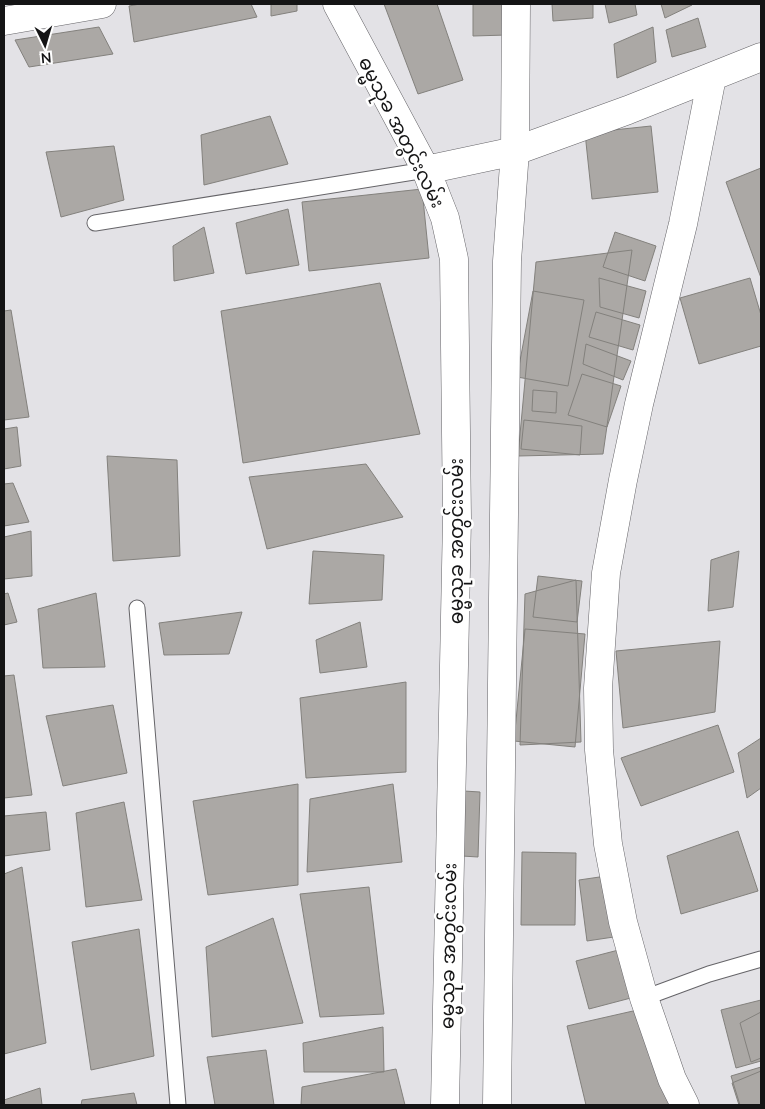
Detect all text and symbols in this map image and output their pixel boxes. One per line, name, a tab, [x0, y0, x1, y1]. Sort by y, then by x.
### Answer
north arrow	[20, 20, 70, 70]
text: N	[40, 49, 52, 67]
street label: ဓမ္မသုခ အတွင်းလမ်း	[349, 52, 452, 214]
street label: ဓမ္မသုခ အတွင်းလမ်း	[442, 458, 473, 624]
street label: ဓမ္မသုခ အတွင်းလမ်း	[433, 863, 466, 1029]

